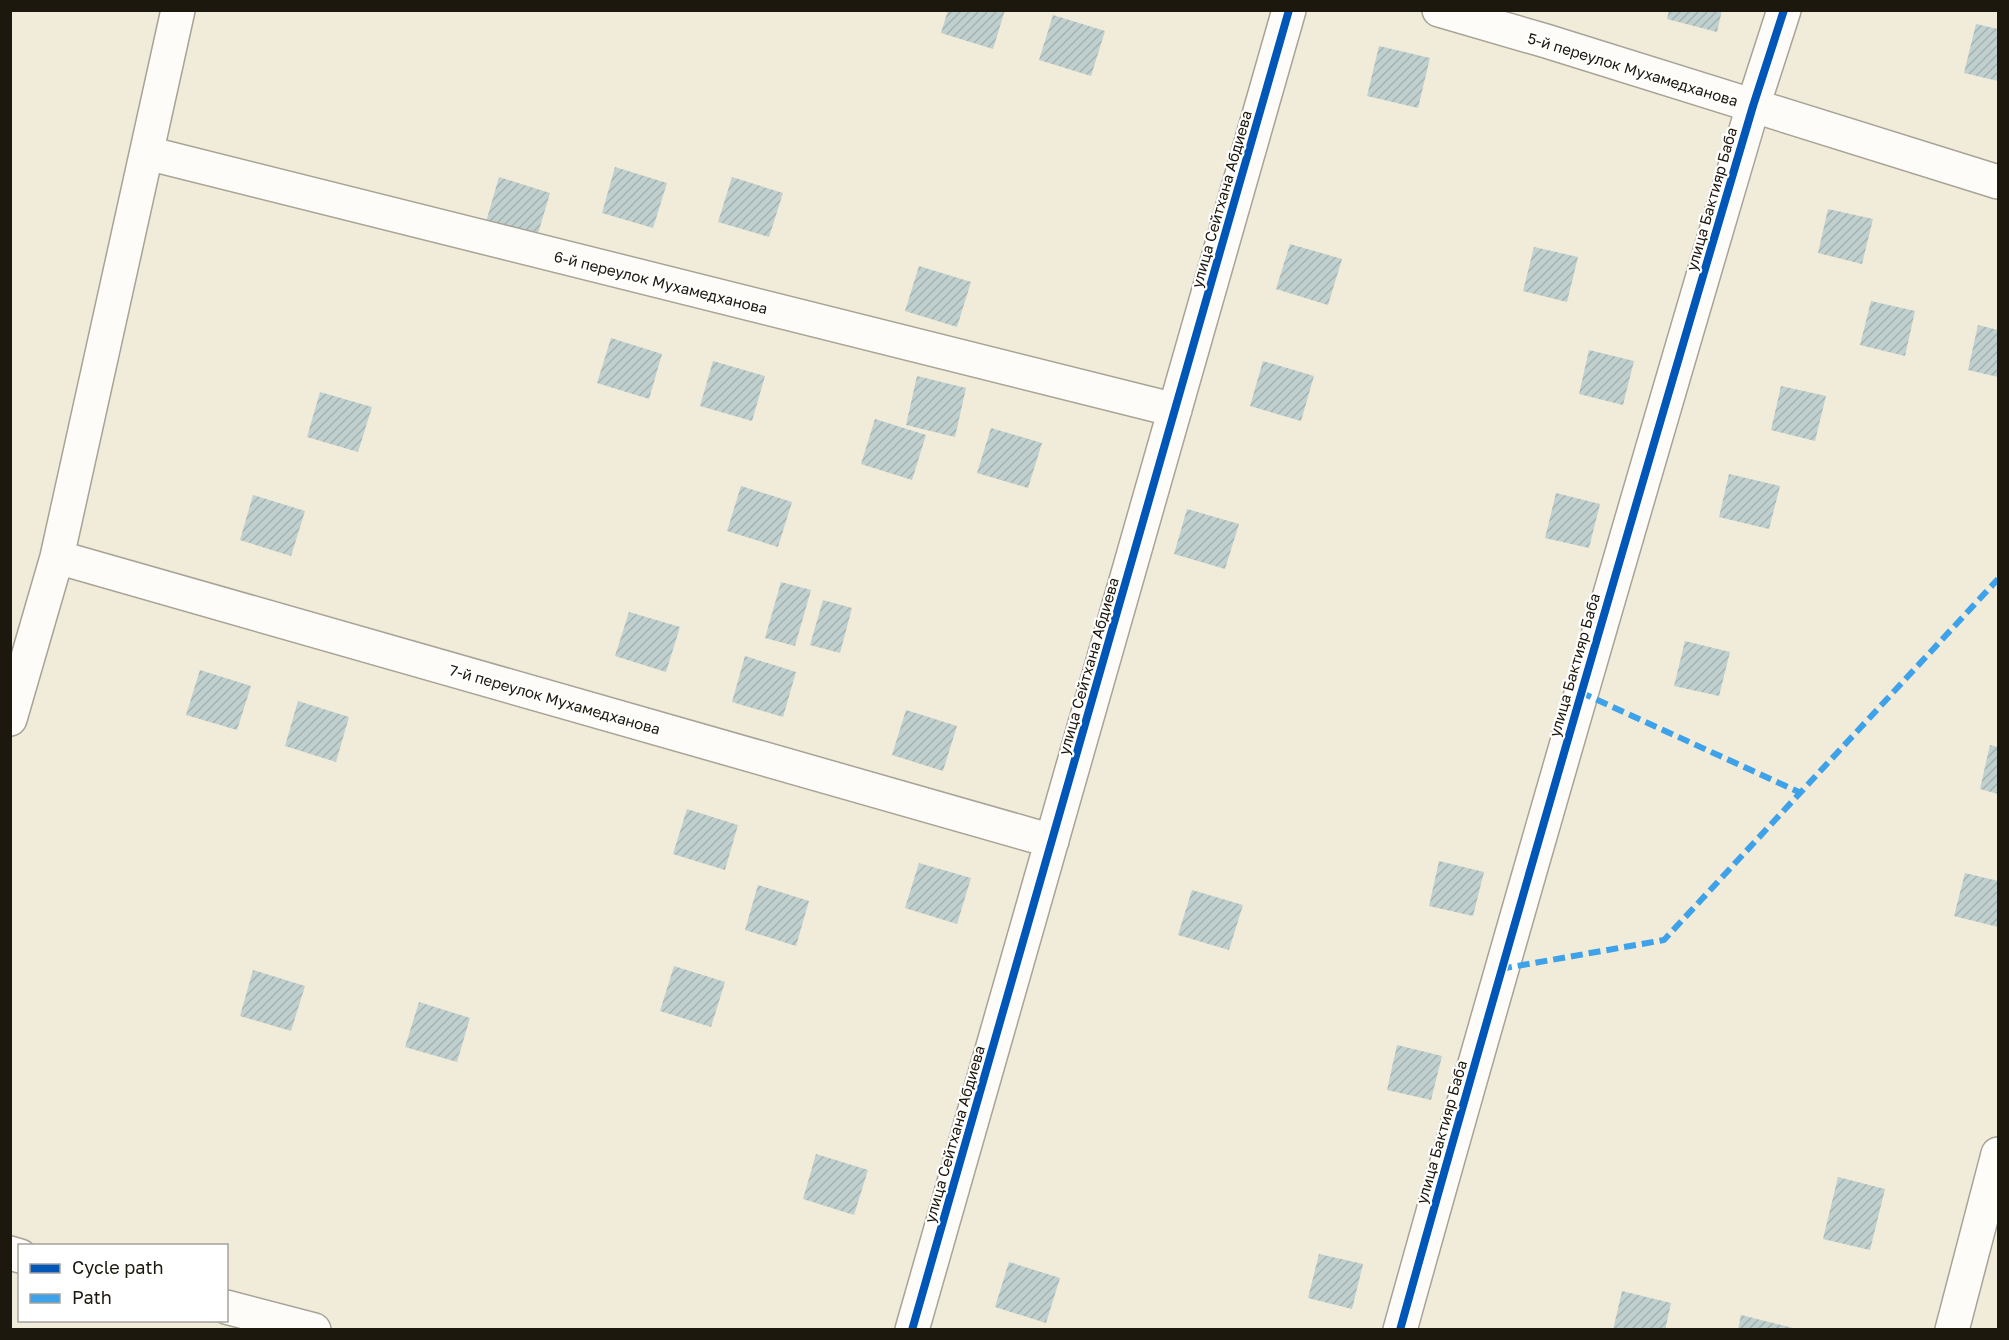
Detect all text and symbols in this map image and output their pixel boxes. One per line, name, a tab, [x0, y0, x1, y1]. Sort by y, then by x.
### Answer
street label: 5-й переулок Мухамедханова	[1526, 28, 1740, 110]
street label: улица Сейтхана Абдиева	[1187, 108, 1255, 290]
street label: улица Бактияр Баба	[1682, 125, 1740, 273]
street label: 6-й переулок Мухамедханова	[552, 247, 770, 317]
street label: улица Сейтхана Абдиева	[1054, 575, 1122, 757]
street label: улица Бактияр Баба	[1545, 591, 1603, 739]
street label: 7-й переулок Мухамедханова	[448, 660, 662, 738]
street label: улица Сейтхана Абдиева	[920, 1043, 988, 1225]
street label: улица Бактияр Баба	[1412, 1058, 1470, 1206]
legend	[18, 1244, 228, 1322]
text: Cycle path	[72, 1256, 164, 1278]
text: Path	[72, 1286, 112, 1308]

